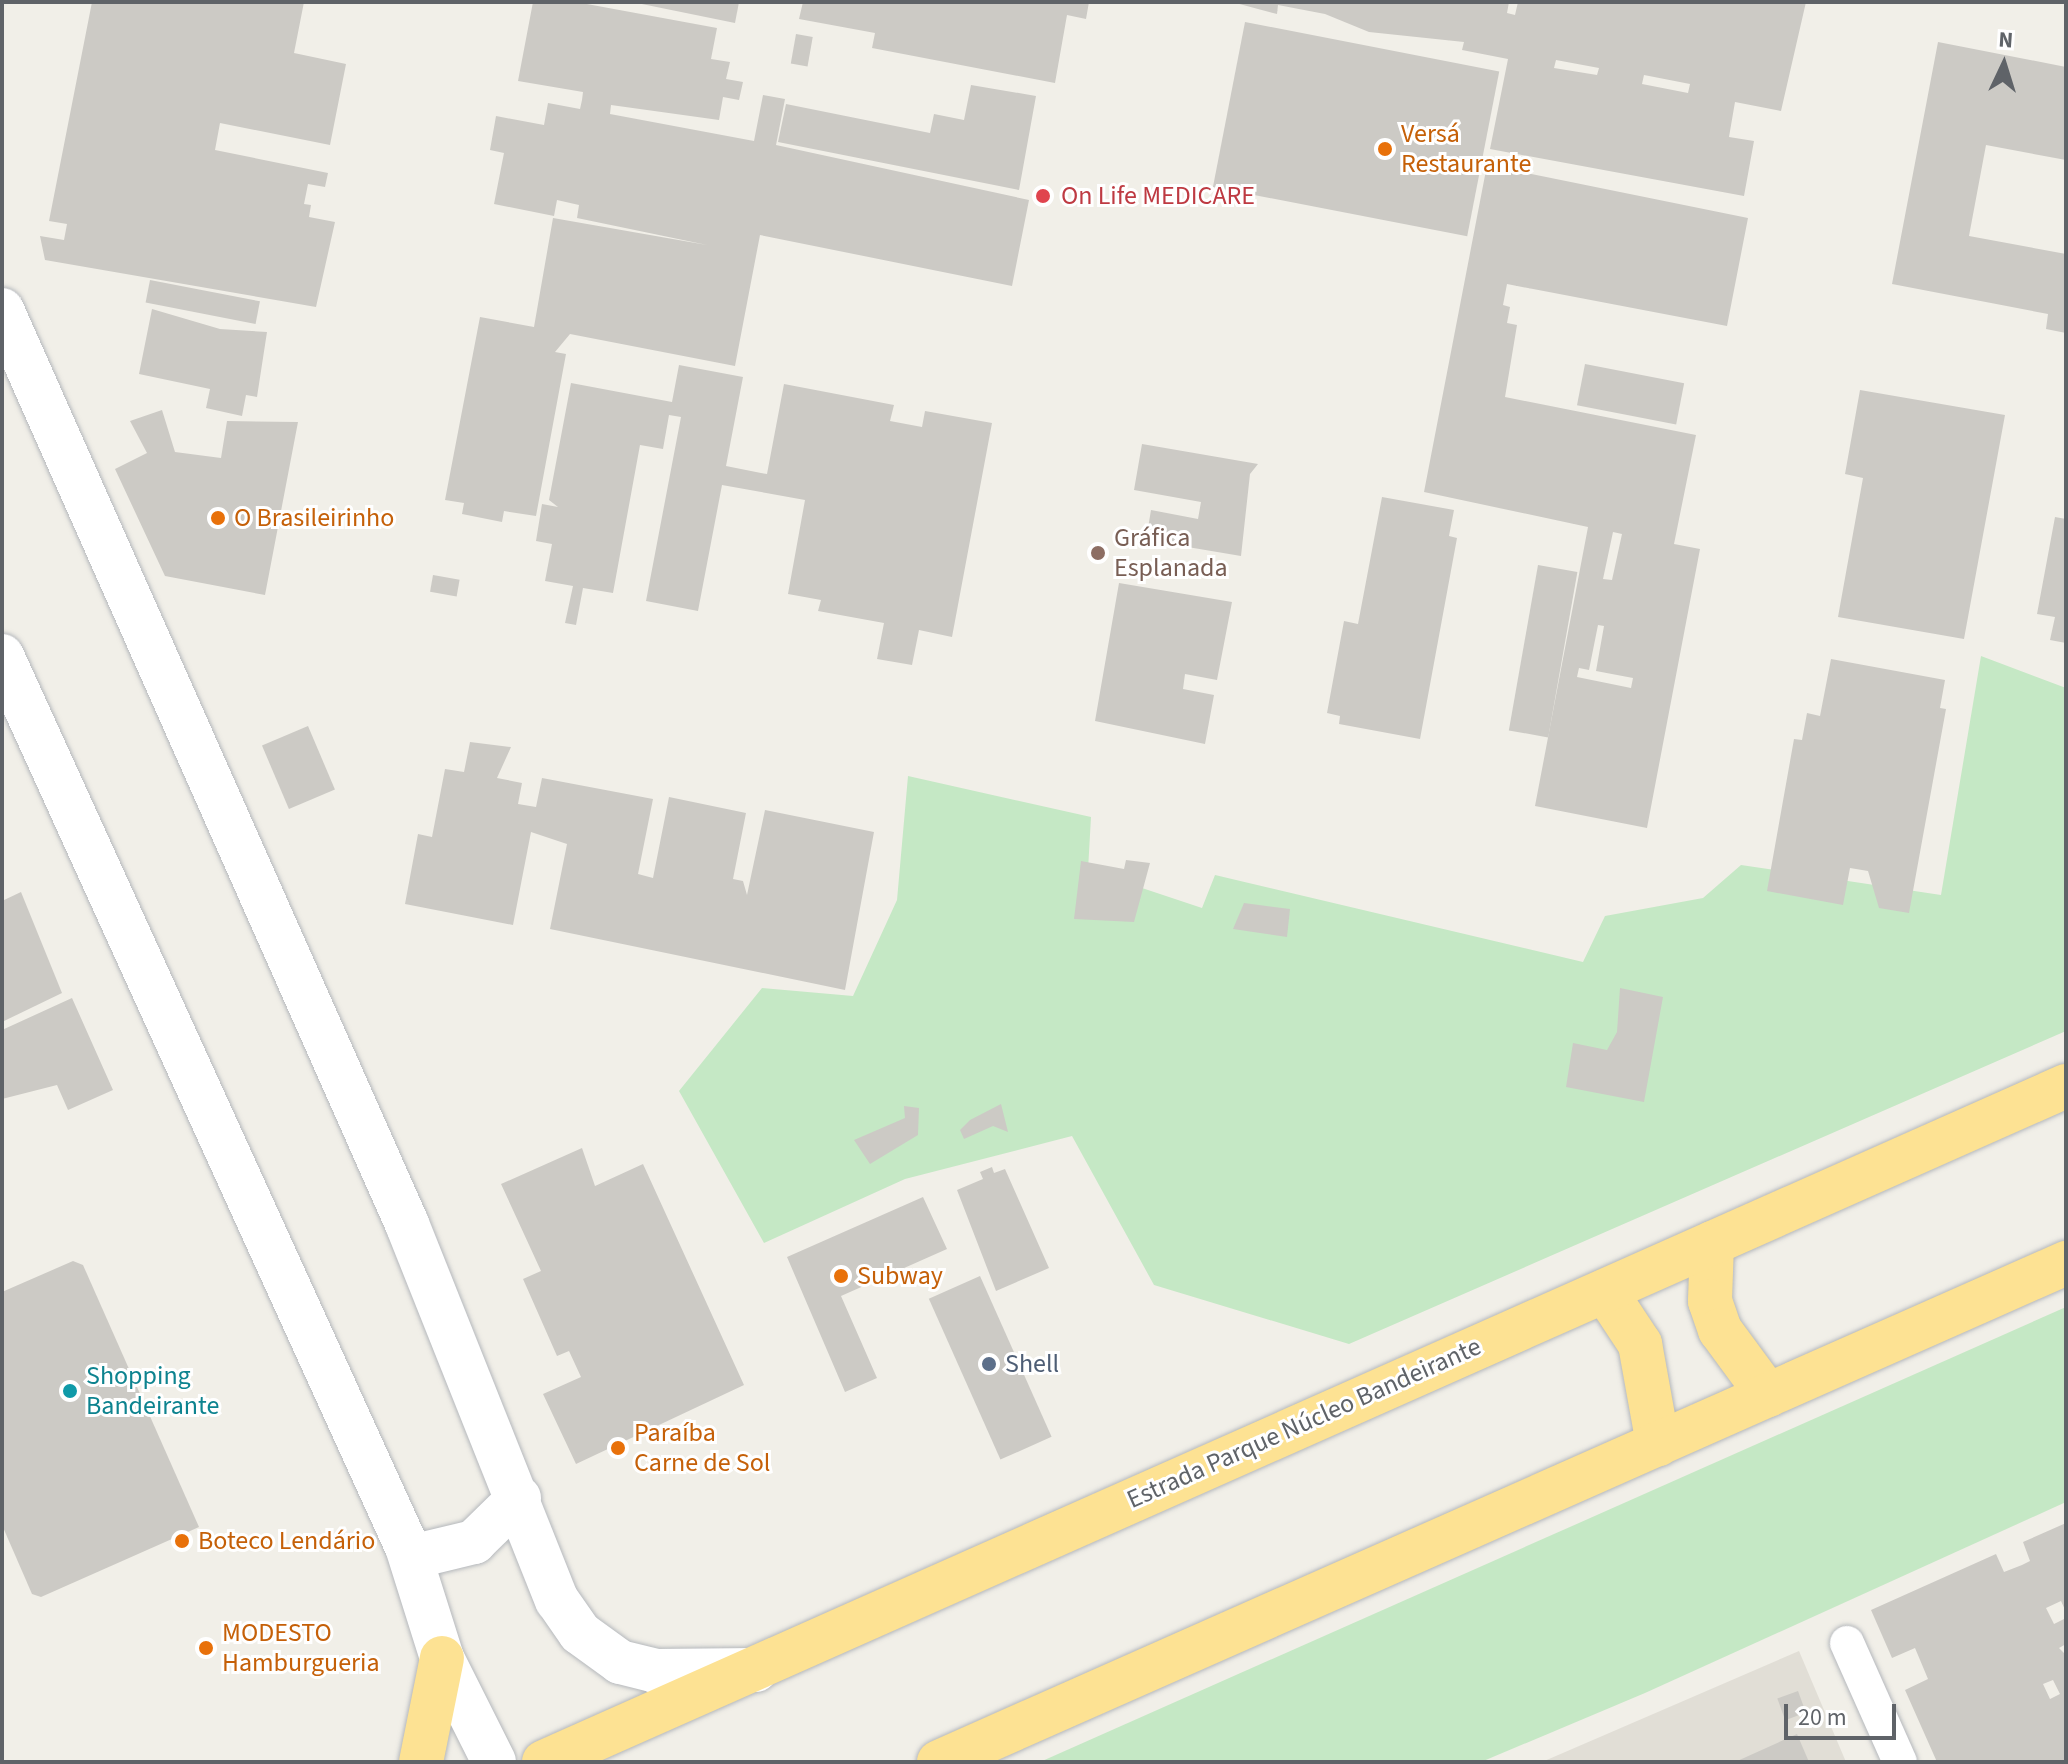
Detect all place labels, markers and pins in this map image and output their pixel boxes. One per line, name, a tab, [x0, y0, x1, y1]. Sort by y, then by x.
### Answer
place label: Versá Restaurante	[1401, 118, 1531, 180]
marker: Versá Restaurante	[1376, 140, 1394, 158]
place label: On Life MEDICARE	[1061, 180, 1255, 212]
marker: On Life MEDICARE	[1032, 185, 1054, 207]
place label: O Brasileirinho	[234, 502, 394, 534]
marker: O Brasileirinho	[209, 509, 227, 527]
place label: Gráfica Esplanada	[1114, 522, 1228, 584]
marker: Gráfica Esplanada	[1089, 544, 1107, 562]
place label: Subway	[857, 1260, 943, 1292]
marker: Subway	[832, 1267, 850, 1285]
place label: Shell	[1005, 1348, 1059, 1380]
marker: Shell	[980, 1355, 998, 1373]
place label: Shopping Bandeirante	[86, 1360, 219, 1422]
marker: Shopping Bandeirante	[61, 1382, 79, 1400]
place label: Paraíba Carne de Sol	[634, 1417, 770, 1478]
marker: Paraíba Carne de Sol	[609, 1439, 627, 1457]
place label: Boteco Lendário	[198, 1525, 375, 1557]
marker: Boteco Lendário	[173, 1532, 191, 1550]
place label: MODESTO Hamburgueria	[222, 1617, 380, 1678]
marker: MODESTO Hamburgueria	[197, 1639, 215, 1657]

